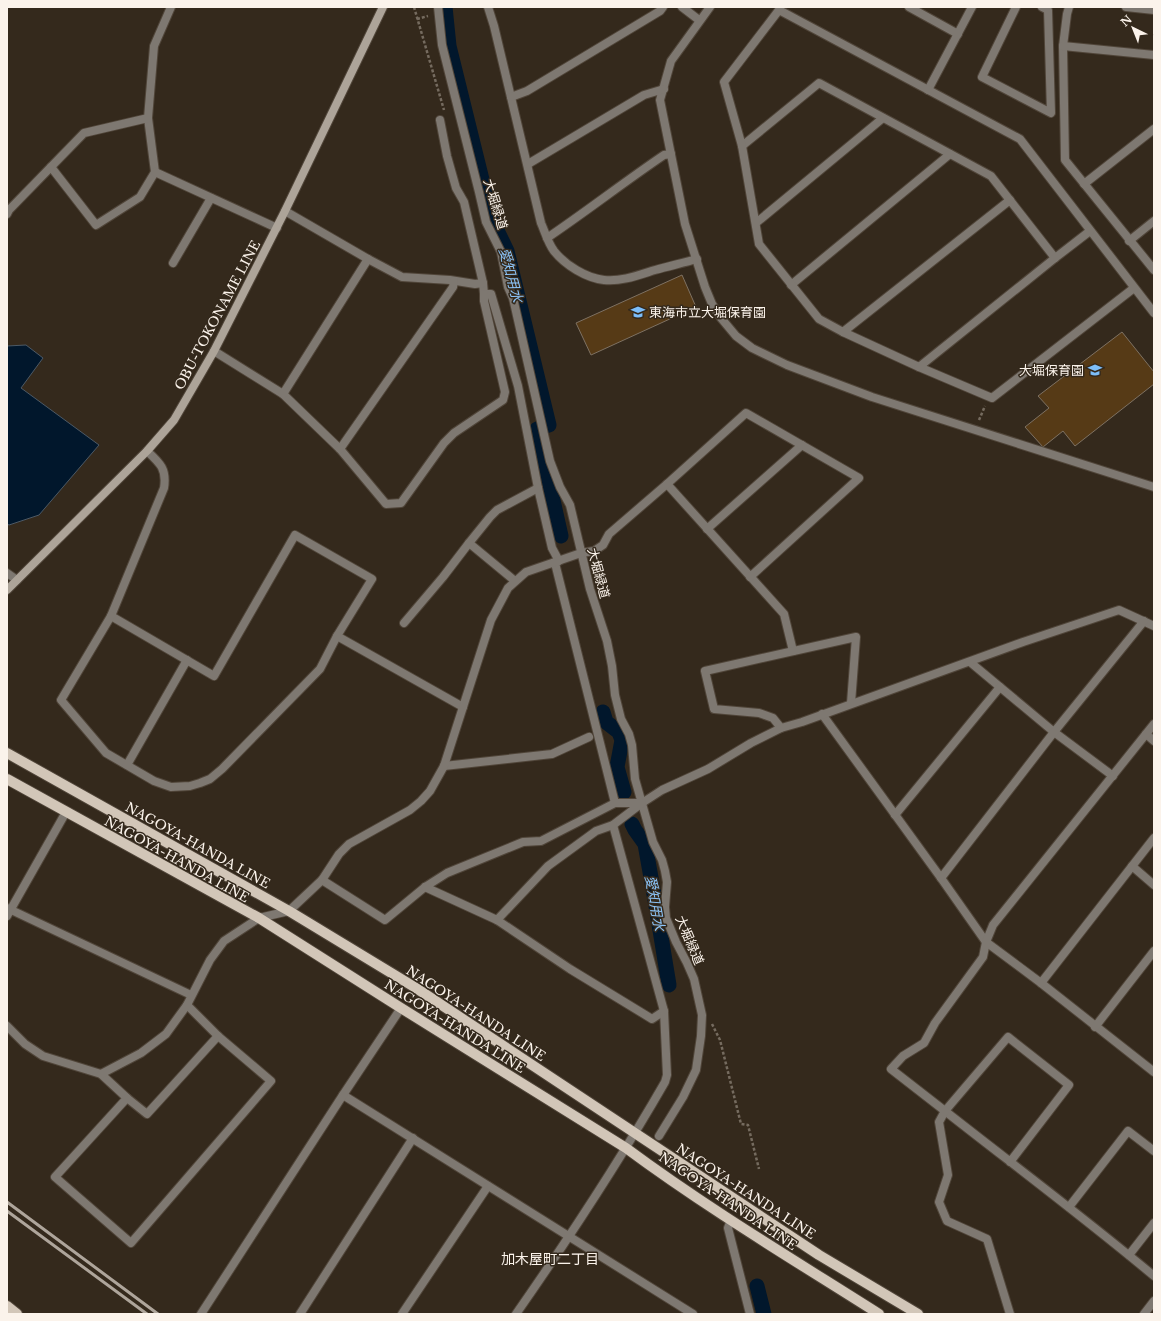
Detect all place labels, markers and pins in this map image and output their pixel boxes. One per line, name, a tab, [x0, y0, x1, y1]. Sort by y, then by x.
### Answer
school or university icon: 東海市立大堀保育園	[630, 304, 646, 320]
place label: 東海市立大堀保育園	[649, 304, 766, 321]
place label: 大堀保育園	[1019, 362, 1084, 379]
school or university icon: 大堀保育園	[1087, 362, 1103, 378]

